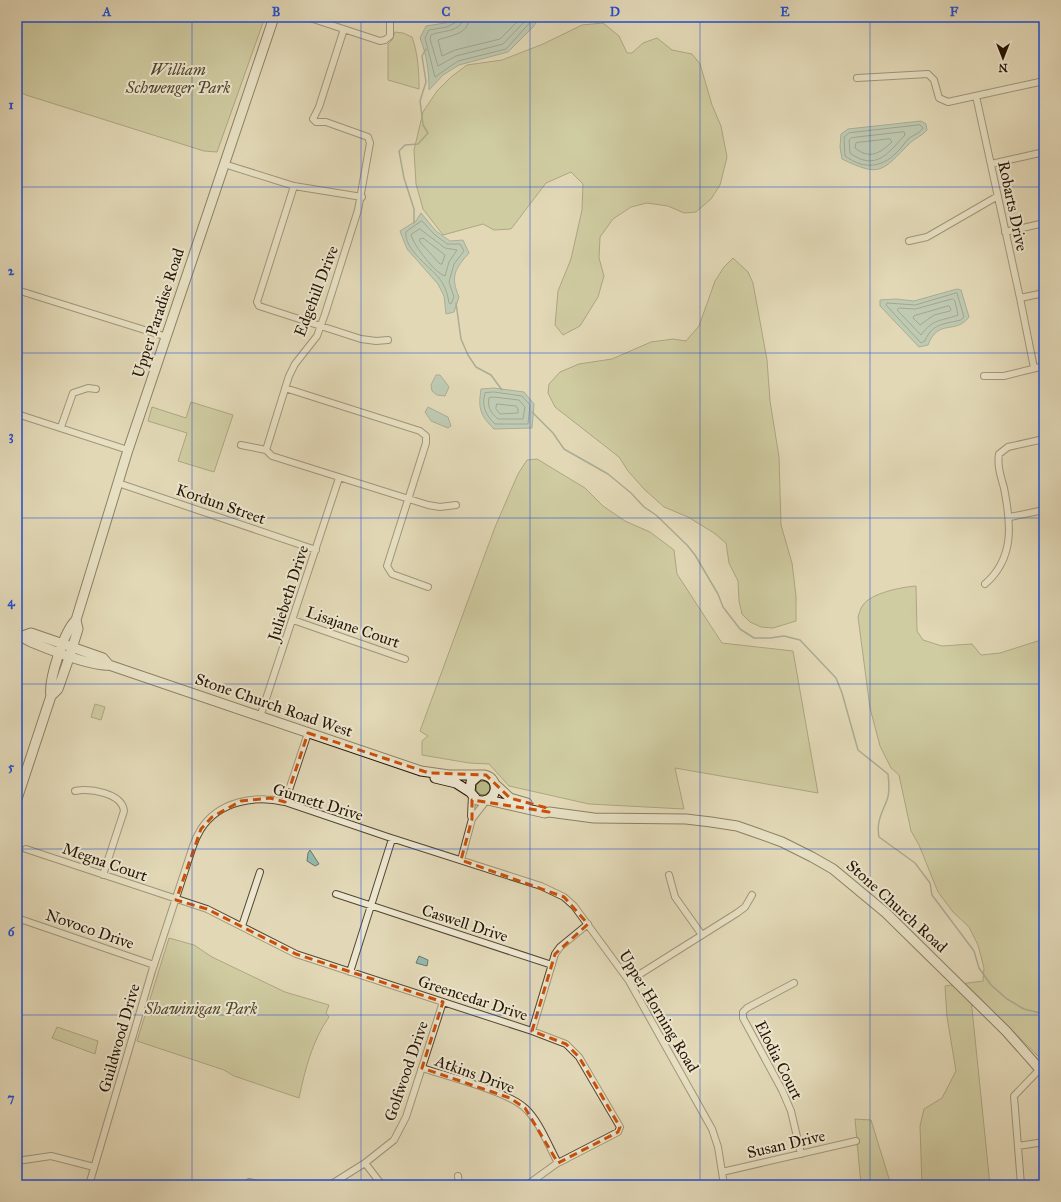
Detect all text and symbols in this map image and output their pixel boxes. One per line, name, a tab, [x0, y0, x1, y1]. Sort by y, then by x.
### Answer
text: A	[102, 4, 112, 20]
text: B	[272, 4, 281, 20]
text: C	[442, 4, 451, 20]
text: D	[610, 4, 620, 20]
text: E	[780, 4, 790, 20]
text: F	[950, 4, 959, 20]
north arrow	[983, 38, 1023, 78]
park label: William Schwenger Park	[125, 60, 230, 97]
text: N	[998, 61, 1008, 74]
text: 1	[8, 97, 14, 113]
street label: Robarts Drive	[994, 159, 1032, 253]
street label: Edgehill Drive	[290, 242, 343, 340]
street label: Upper Paradise Road	[128, 246, 188, 380]
text: 2	[8, 263, 15, 279]
text: 3	[8, 428, 14, 444]
street label: Kordun Street	[174, 480, 269, 528]
street label: Juliebeth Drive	[263, 542, 313, 645]
text: 4	[7, 594, 15, 610]
street label: Lisajane Court	[304, 602, 403, 652]
street label: Stone Church Road West	[193, 669, 356, 741]
text: 5	[8, 759, 15, 775]
street label: Gurnett Drive	[271, 779, 366, 825]
street label: Megna Court	[60, 839, 150, 886]
street label: Stone Church Road	[843, 856, 951, 956]
street label: Caswell Drive	[419, 900, 511, 946]
street label: Novoco Drive	[43, 905, 137, 953]
text: 6	[8, 924, 16, 940]
street label: Upper Horning Road	[614, 947, 703, 1076]
street label: Greencedar Drive	[416, 971, 531, 1025]
street label: Guildwood Drive	[94, 981, 144, 1094]
park label: Shawinigan Park	[144, 999, 257, 1018]
street label: Elodia Court	[751, 1017, 807, 1103]
street label: Golfwood Drive	[380, 1018, 432, 1124]
street label: Atkins Drive	[432, 1051, 518, 1097]
text: 7	[8, 1090, 15, 1106]
street label: Susan Drive	[745, 1126, 827, 1162]

